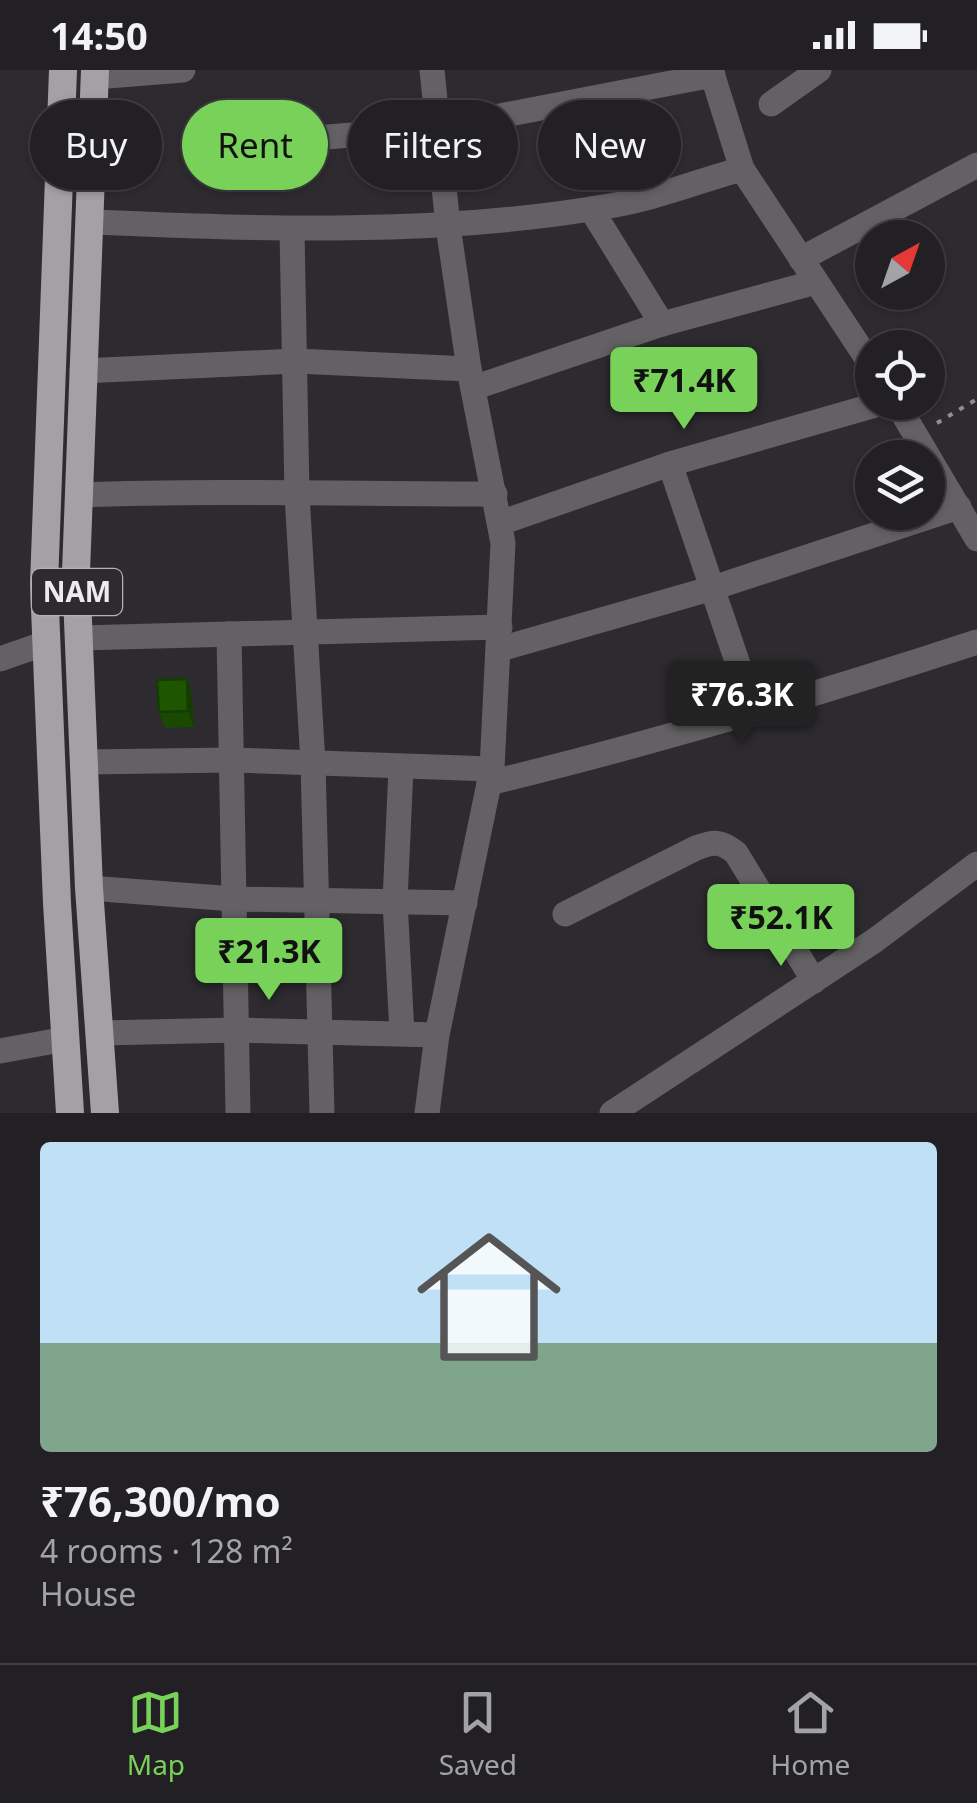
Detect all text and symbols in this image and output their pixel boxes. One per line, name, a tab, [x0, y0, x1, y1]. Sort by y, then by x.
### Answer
text: 14:50	[50, 9, 148, 61]
chip: Buy	[30, 100, 162, 190]
chip: Rent	[182, 100, 328, 190]
chip: Filters	[348, 100, 518, 190]
chip: New	[538, 100, 681, 190]
north arrow	[855, 220, 945, 310]
map controls	[855, 220, 945, 530]
button: locate	[855, 330, 945, 420]
pin: ₹71.4K	[603, 347, 765, 432]
text: ₹71.4K	[632, 358, 736, 401]
button: layers	[855, 440, 945, 530]
road number: NAM	[32, 569, 122, 615]
pin: ₹76.3K	[661, 661, 823, 746]
text: ₹76.3K	[690, 672, 794, 715]
pin: ₹52.1K	[700, 884, 862, 969]
text: ₹52.1K	[729, 895, 833, 938]
pin: ₹21.3K	[188, 918, 350, 1003]
text: ₹21.3K	[217, 929, 321, 972]
icon: home	[399, 1207, 579, 1387]
text: ₹76,300/mo	[40, 1472, 281, 1529]
text: 4 rooms · 128 m²	[40, 1529, 293, 1572]
text: House	[40, 1572, 136, 1615]
tab: Map	[127, 1685, 185, 1783]
tab: Saved	[439, 1685, 517, 1783]
tab: Home	[771, 1685, 850, 1783]

